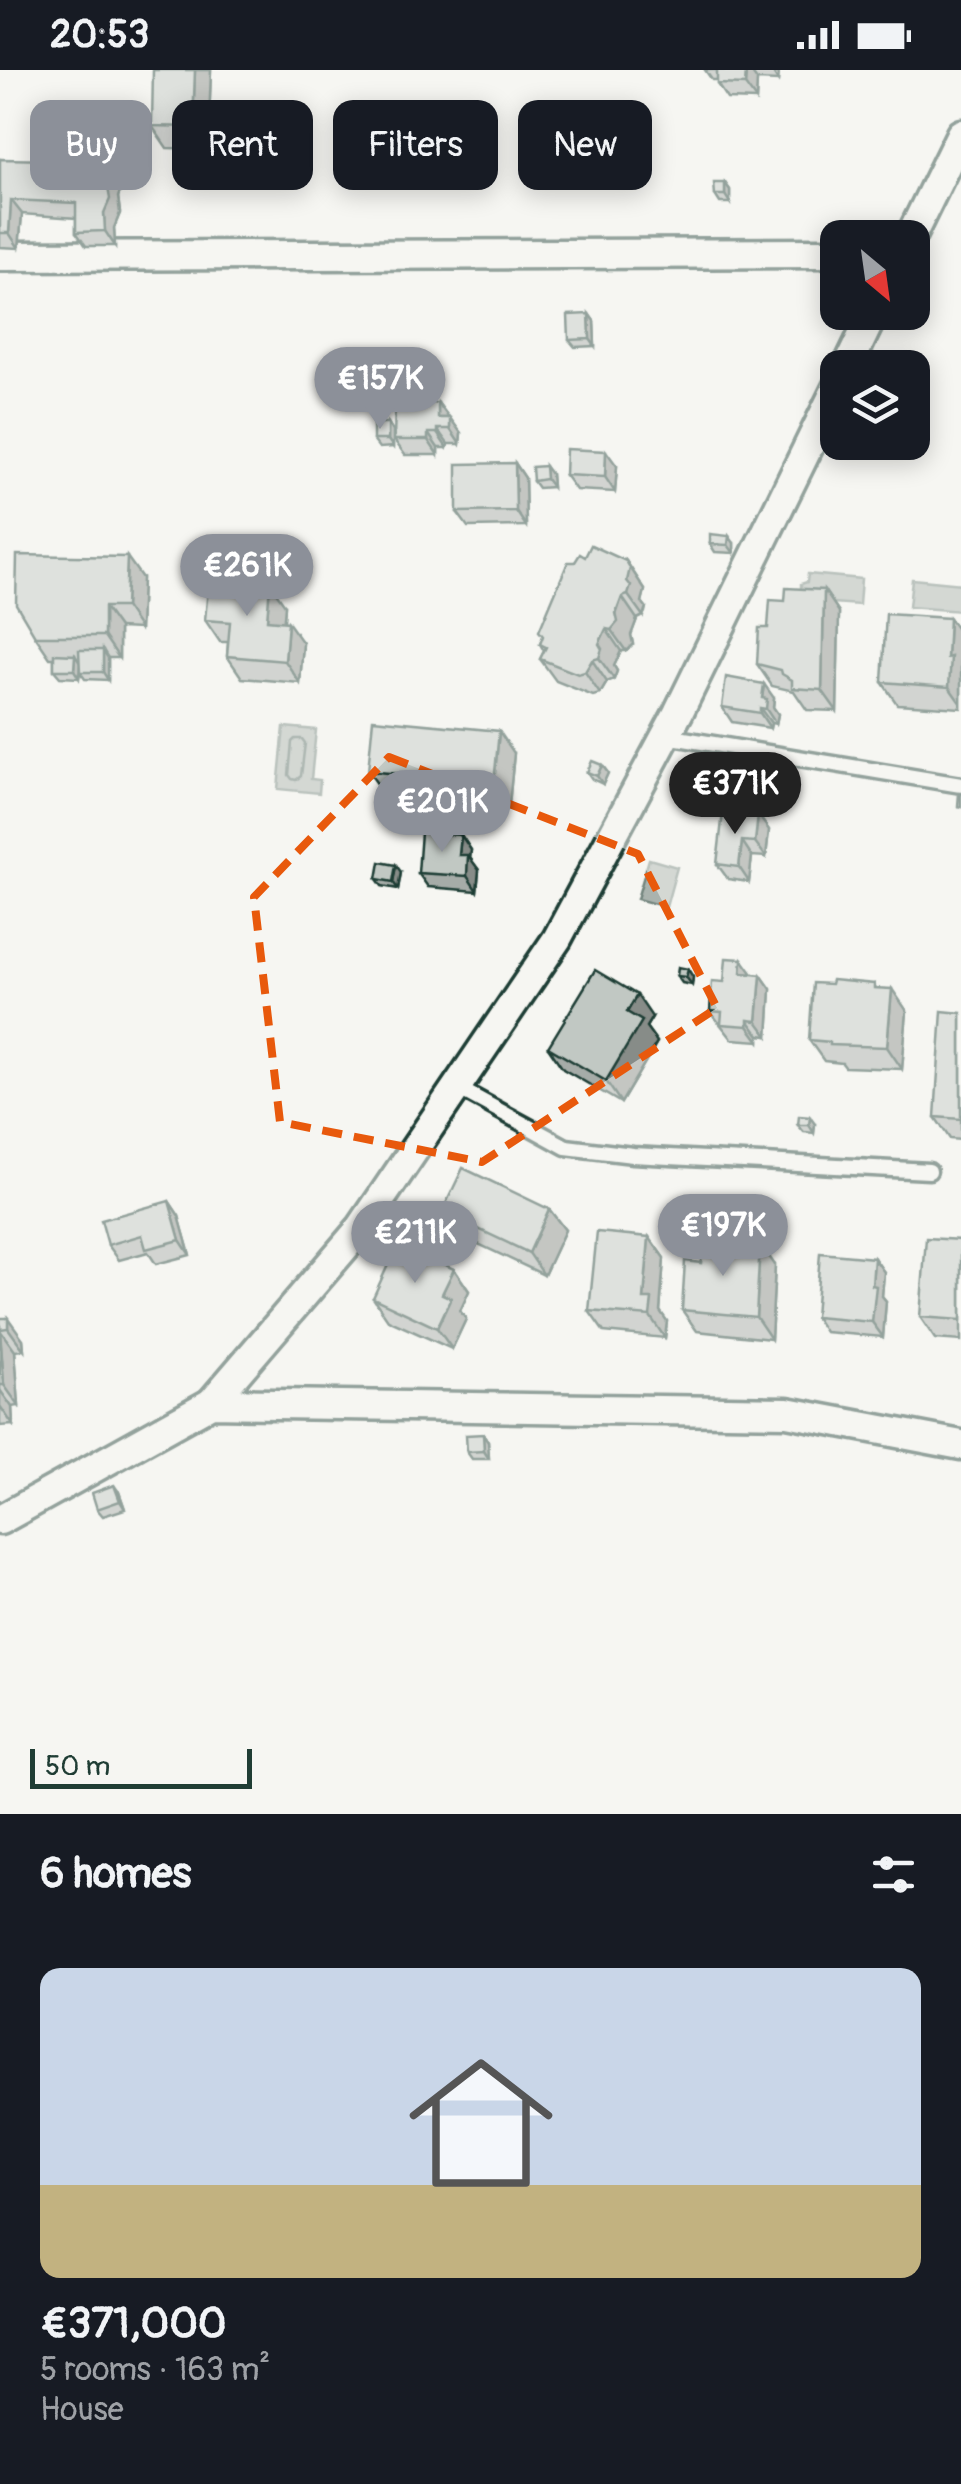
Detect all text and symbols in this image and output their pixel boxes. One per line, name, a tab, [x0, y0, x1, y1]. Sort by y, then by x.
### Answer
text: 20:53	[50, 11, 149, 59]
chip: Buy	[30, 100, 152, 190]
chip: Rent	[172, 100, 313, 190]
chip: Filters	[333, 100, 498, 190]
chip: New	[518, 100, 652, 190]
north arrow	[820, 220, 930, 330]
map controls	[820, 220, 930, 460]
pin: €157K	[310, 347, 450, 432]
button: layers	[820, 350, 930, 460]
text: €157K	[336, 359, 424, 399]
pin: €261K	[177, 534, 317, 619]
text: €261K	[202, 546, 292, 586]
pin: €371K	[665, 752, 805, 837]
text: €371K	[691, 764, 779, 804]
pin: €201K	[372, 770, 512, 855]
text: €201K	[396, 782, 488, 822]
pin: €197K	[653, 1194, 793, 1279]
pin: €211K	[345, 1201, 485, 1286]
text: €197K	[680, 1206, 766, 1246]
text: €211K	[373, 1213, 457, 1253]
scale bar	[30, 1744, 252, 1788]
text: 50 m	[45, 1749, 110, 1784]
icon: filters	[866, 1847, 921, 1902]
text: 6 homes	[40, 1848, 191, 1900]
icon: home	[391, 2033, 571, 2213]
text: €371,000	[40, 2298, 227, 2350]
text: 5 rooms · 163 m²	[40, 2350, 270, 2390]
text: House	[40, 2390, 124, 2430]

